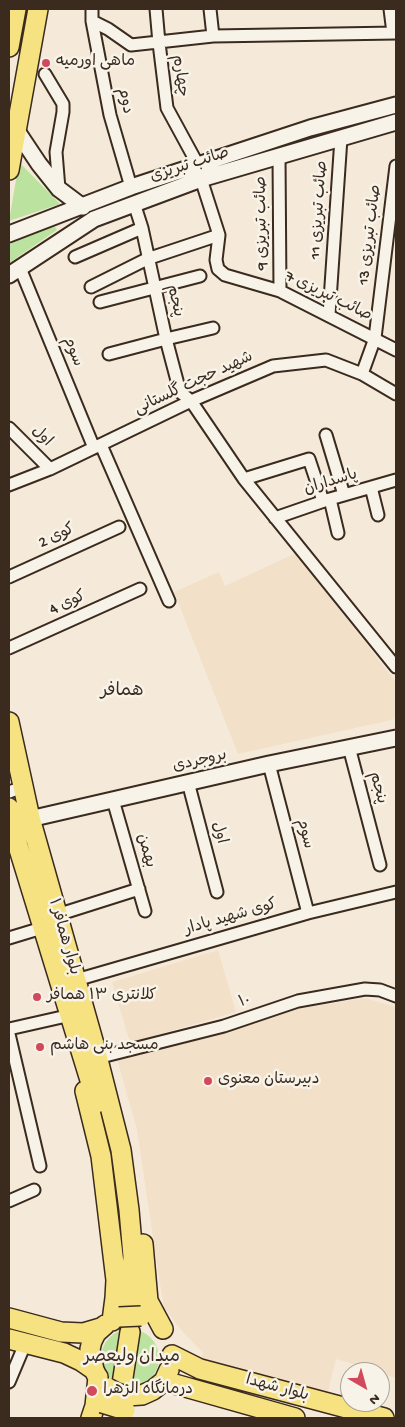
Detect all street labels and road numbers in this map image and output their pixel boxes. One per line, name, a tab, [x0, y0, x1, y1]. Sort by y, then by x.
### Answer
street label: چهارم	[167, 54, 191, 98]
street label: دوم	[112, 86, 136, 116]
street label: صائب تبریزی	[148, 144, 232, 188]
street label: صائب تبریزی 11	[307, 160, 333, 260]
street label: صائب تبریزی 9	[253, 176, 273, 270]
street label: صائب تبریزی 13	[355, 184, 387, 286]
street label: صائب تبریزی 7	[281, 268, 375, 326]
street label: پنجم	[161, 283, 187, 319]
street label: سوم	[57, 334, 87, 370]
street label: شهید حجت گلستانی	[132, 348, 256, 420]
street label: اول	[26, 422, 56, 452]
street label: پاسداران	[302, 466, 360, 500]
street label: کوی 2	[36, 520, 78, 554]
street label: کوی 4	[47, 588, 89, 620]
street label: بروجردی	[171, 746, 229, 778]
street label: پنجم	[364, 770, 390, 806]
street label: سوم	[291, 817, 317, 851]
street label: اول	[206, 820, 230, 846]
street label: بهمن	[131, 832, 159, 870]
street label: کوی شهید پادار	[183, 896, 279, 940]
street label: بلوار همافر ۱	[43, 897, 83, 977]
street label: ۱۰	[237, 991, 253, 1013]
street label: بلوار شهدا	[243, 1371, 311, 1407]

